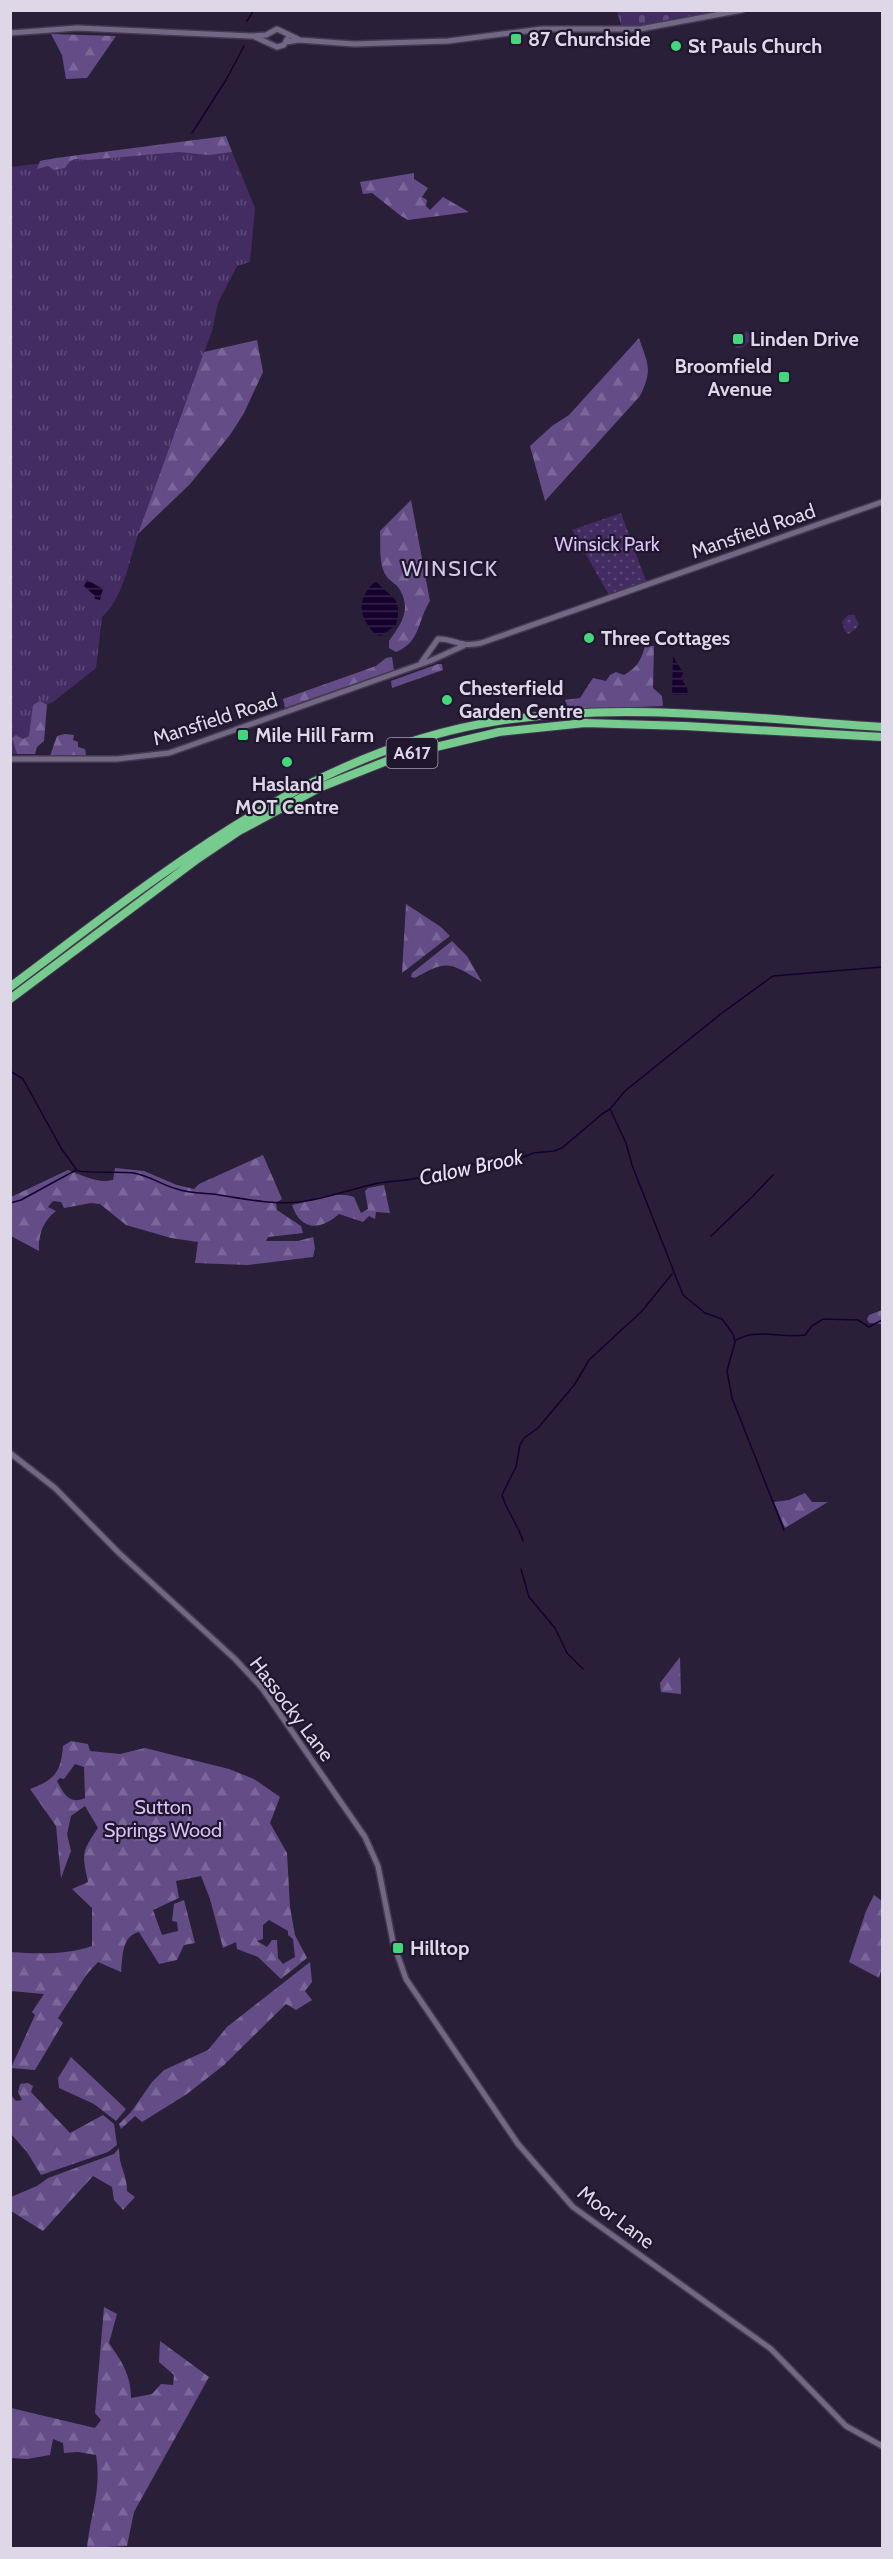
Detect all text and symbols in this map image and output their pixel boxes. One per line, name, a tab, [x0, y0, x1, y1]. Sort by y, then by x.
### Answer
place label: 87 Churchside	[528, 27, 650, 51]
marker: 87 Churchside	[509, 32, 523, 46]
place label: St Pauls Church	[688, 34, 822, 58]
marker: St Pauls Church	[669, 39, 683, 53]
place label: Linden Drive	[750, 327, 859, 351]
marker: Linden Drive	[731, 332, 745, 346]
place label: Broomfield Avenue	[674, 354, 772, 401]
marker: Broomfield Avenue	[777, 370, 791, 384]
street label: Mansfield Road	[688, 499, 818, 563]
park label: Winsick Park	[554, 532, 660, 556]
district label: WINSICK	[402, 555, 498, 582]
place label: Three Cottages	[601, 626, 730, 650]
marker: Three Cottages	[582, 631, 596, 645]
place label: Chesterfield Garden Centre	[459, 676, 583, 723]
street label: Mansfield Road	[150, 688, 280, 750]
marker: Chesterfield Garden Centre	[440, 693, 454, 707]
place label: Mile Hill Farm	[255, 723, 374, 747]
marker: Mile Hill Farm	[236, 728, 250, 742]
road number: A617	[386, 738, 438, 768]
marker: Hasland MOT Centre	[280, 755, 294, 769]
place label: Hasland MOT Centre	[235, 772, 339, 819]
water label: Calow Brook	[417, 1144, 526, 1190]
street label: Hassocky Lane	[245, 1652, 339, 1766]
park label: Sutton Springs Wood	[104, 1795, 222, 1842]
place label: Hilltop	[410, 1936, 469, 1960]
marker: Hilltop	[391, 1941, 405, 1955]
street label: Moor Lane	[573, 2180, 659, 2254]

